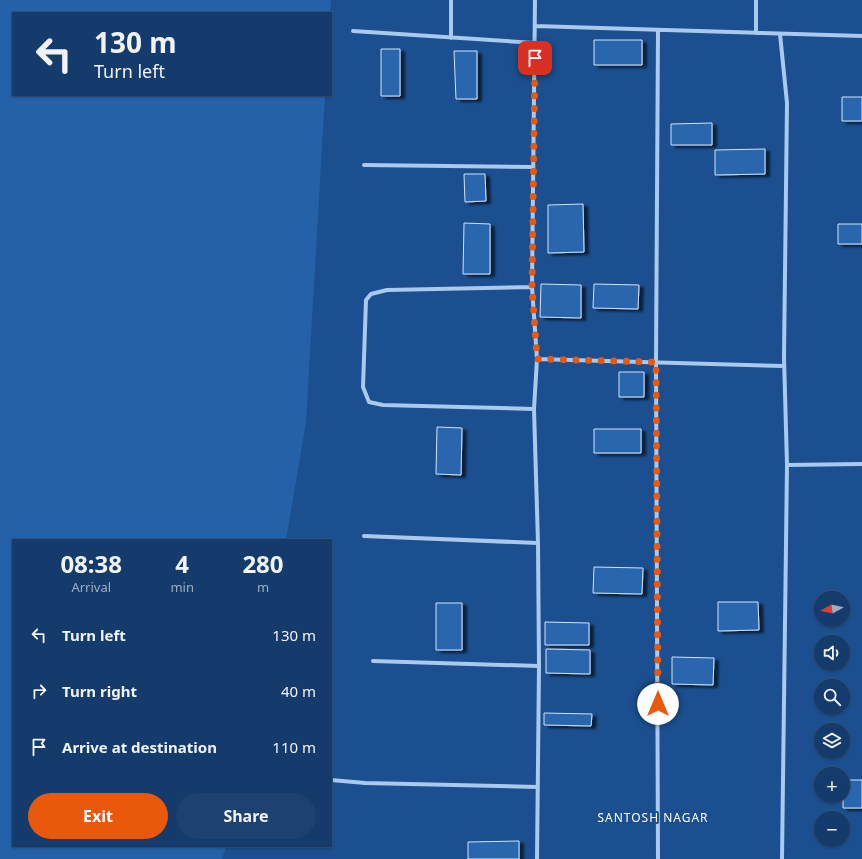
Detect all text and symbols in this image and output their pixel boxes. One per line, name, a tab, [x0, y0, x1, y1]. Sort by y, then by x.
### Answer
text: 130 m	[94, 23, 177, 61]
icon: left	[28, 28, 80, 80]
pin	[518, 41, 552, 75]
icon: arrive	[524, 47, 546, 69]
text: Turn left	[94, 59, 165, 83]
text: 08:38	[60, 547, 122, 580]
text: 4	[175, 547, 189, 580]
text: 280	[242, 547, 284, 580]
text: Arrival	[71, 578, 111, 596]
text: min	[170, 578, 194, 596]
text: m	[257, 578, 269, 596]
north arrow	[814, 591, 850, 627]
map controls	[814, 591, 850, 847]
icon: left	[28, 624, 50, 646]
text: Turn left	[62, 625, 126, 645]
text: 130 m	[272, 625, 316, 645]
button: sound	[814, 635, 850, 671]
button: search	[814, 679, 850, 715]
icon: right	[28, 680, 50, 702]
text: Turn right	[62, 681, 137, 701]
text: 40 m	[281, 681, 316, 701]
position arrow	[637, 683, 679, 725]
button: layers	[814, 723, 850, 759]
icon: arrive	[28, 736, 50, 758]
text: Arrive at destination	[62, 737, 217, 757]
text: 110 m	[272, 737, 316, 757]
button: +	[814, 767, 850, 803]
button: Exit	[28, 793, 168, 839]
button: Share	[176, 793, 316, 839]
district label: SANTOSH NAGAR	[597, 809, 709, 826]
button: −	[814, 811, 850, 847]

